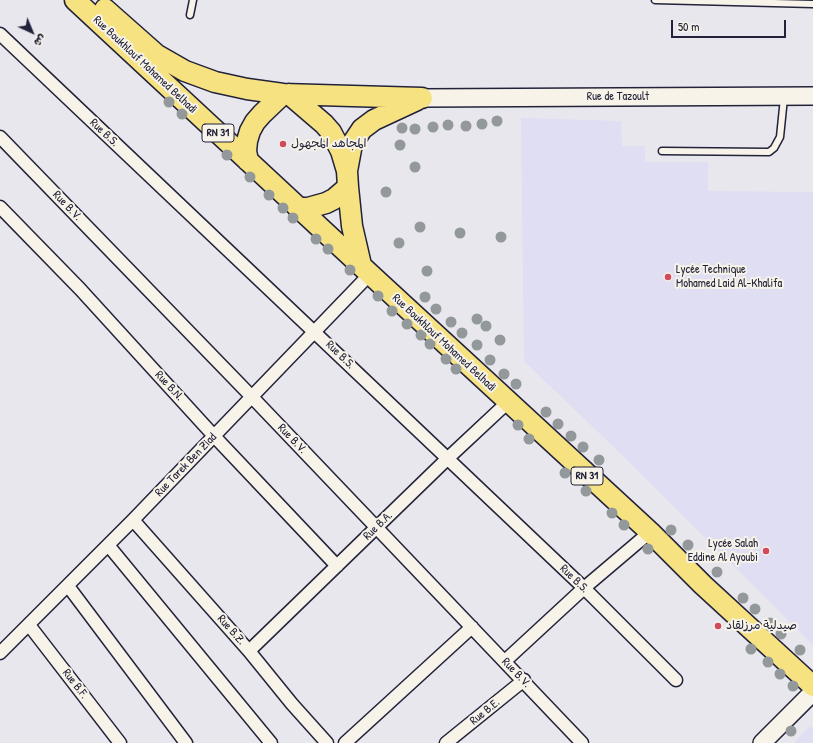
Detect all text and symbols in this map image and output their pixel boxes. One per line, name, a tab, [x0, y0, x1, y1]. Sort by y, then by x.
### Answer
north arrow	[12, 12, 52, 52]
scale bar	[673, 12, 788, 38]
street label: Rue Boukhlouf Mohamed Belhadi	[90, 13, 200, 117]
text: 50 m	[678, 18, 699, 35]
text: ش	[31, 31, 50, 50]
street label: Rue de Tazoult	[587, 90, 649, 104]
street label: Rue B.S.	[86, 116, 122, 150]
road number: RN 31	[202, 124, 234, 142]
place label: المجاهد المجهول	[291, 137, 366, 151]
marker: المجاهد المجهول	[278, 139, 288, 149]
street label: Rue B.V.	[49, 188, 85, 224]
place label: Lycée Technique Mohamed Laid Al-Khalifa	[676, 263, 782, 291]
marker: Lycée Technique Mohamed Laid Al-Khalifa	[663, 272, 673, 282]
street label: Rue Boukhlouf Mohamed Belhadi	[389, 291, 499, 395]
street label: Rue B.S.	[323, 338, 357, 372]
street label: Rue B.N.	[152, 368, 186, 404]
street label: Rue B.V.	[274, 421, 310, 457]
street label: Rue Tarek Ben Ziad	[152, 430, 220, 500]
road number: RN 31	[571, 467, 603, 485]
street label: Rue B.A.	[360, 509, 396, 543]
place label: Lycée Salah Eddine Al Ayoubi	[688, 537, 758, 565]
marker: Lycée Salah Eddine Al Ayoubi	[761, 546, 771, 556]
street label: Rue B.S.	[557, 562, 591, 596]
street label: Rue B.Z.	[214, 612, 248, 648]
place label: صيدلية مرزلقاد	[726, 619, 797, 633]
marker: صيدلية مرزلقاد	[713, 621, 723, 631]
street label: Rue B.V.	[498, 655, 534, 691]
street label: Rue B.F.	[59, 666, 91, 702]
street label: Rue B.E.	[467, 696, 503, 728]

